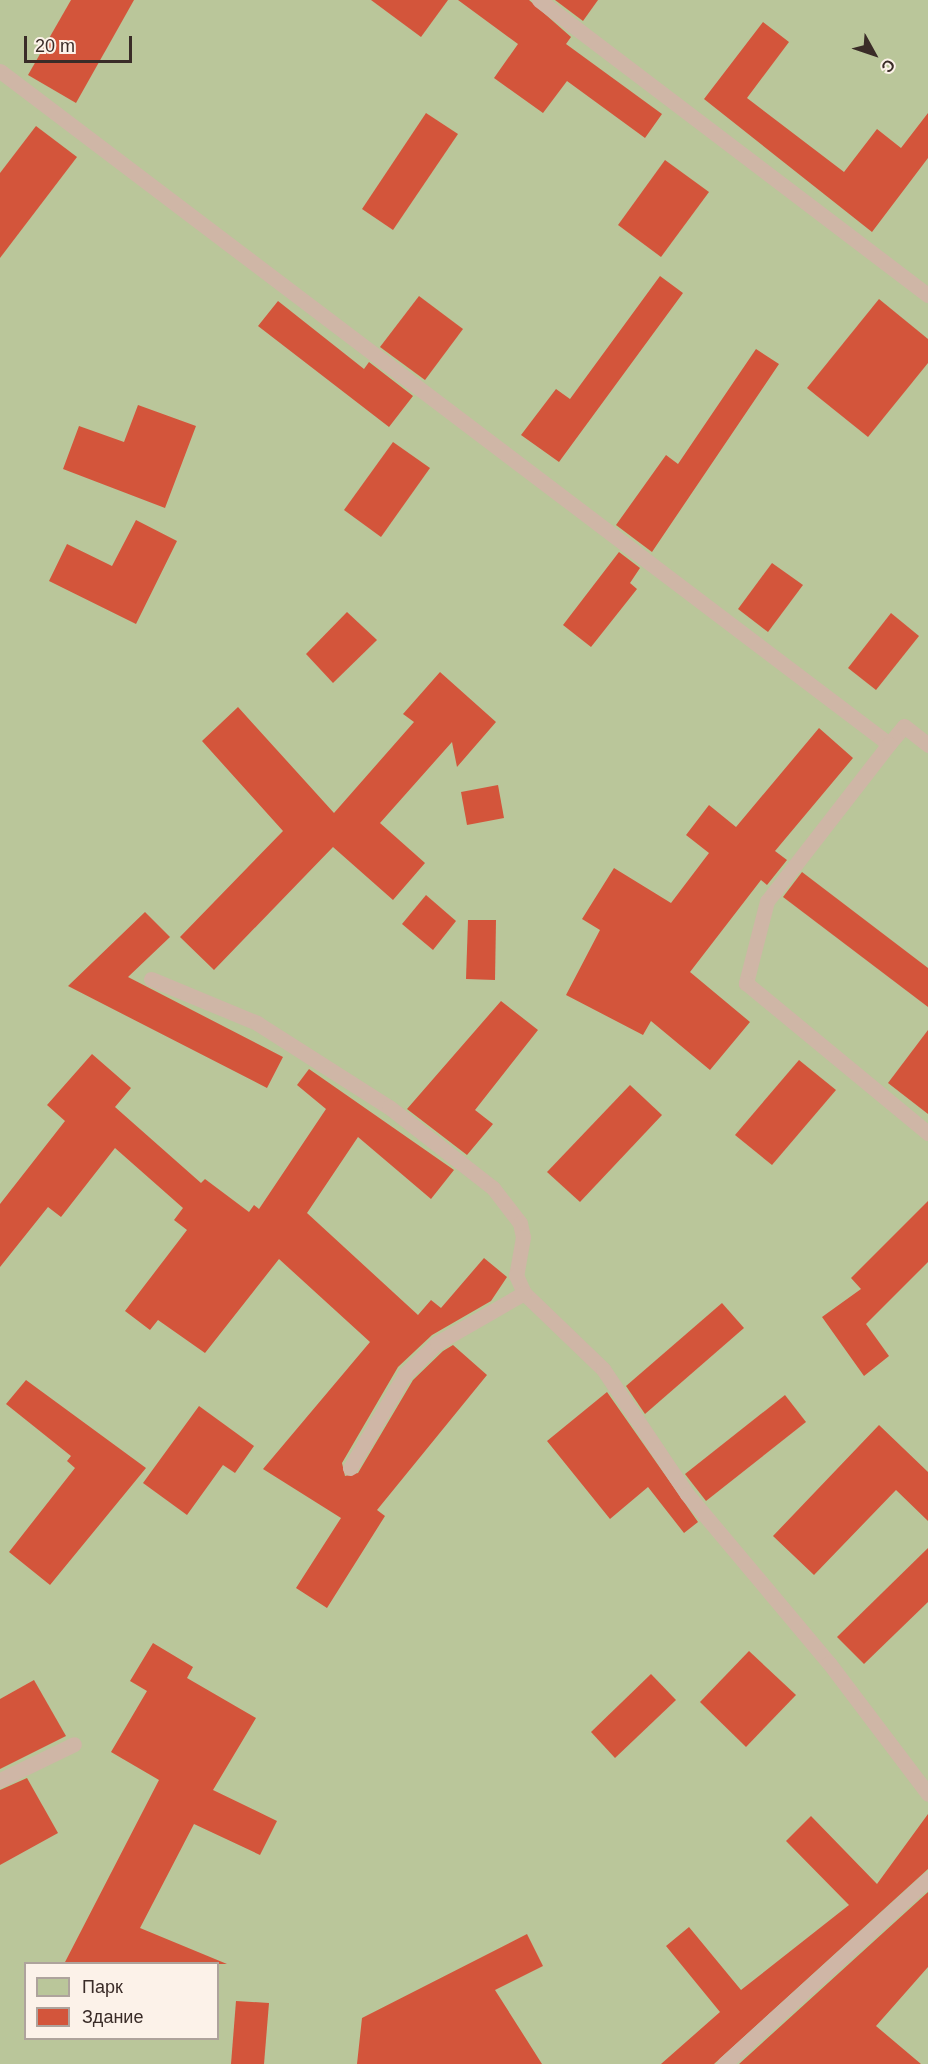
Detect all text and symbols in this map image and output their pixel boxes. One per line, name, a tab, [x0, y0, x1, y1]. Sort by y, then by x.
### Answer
scale bar	[27, 24, 135, 62]
north arrow	[844, 24, 904, 84]
text: 20 m	[35, 36, 75, 56]
text: С	[878, 56, 898, 76]
legend	[24, 1962, 219, 2040]
text: Парк	[82, 1977, 123, 1997]
text: Здание	[82, 2007, 143, 2027]

